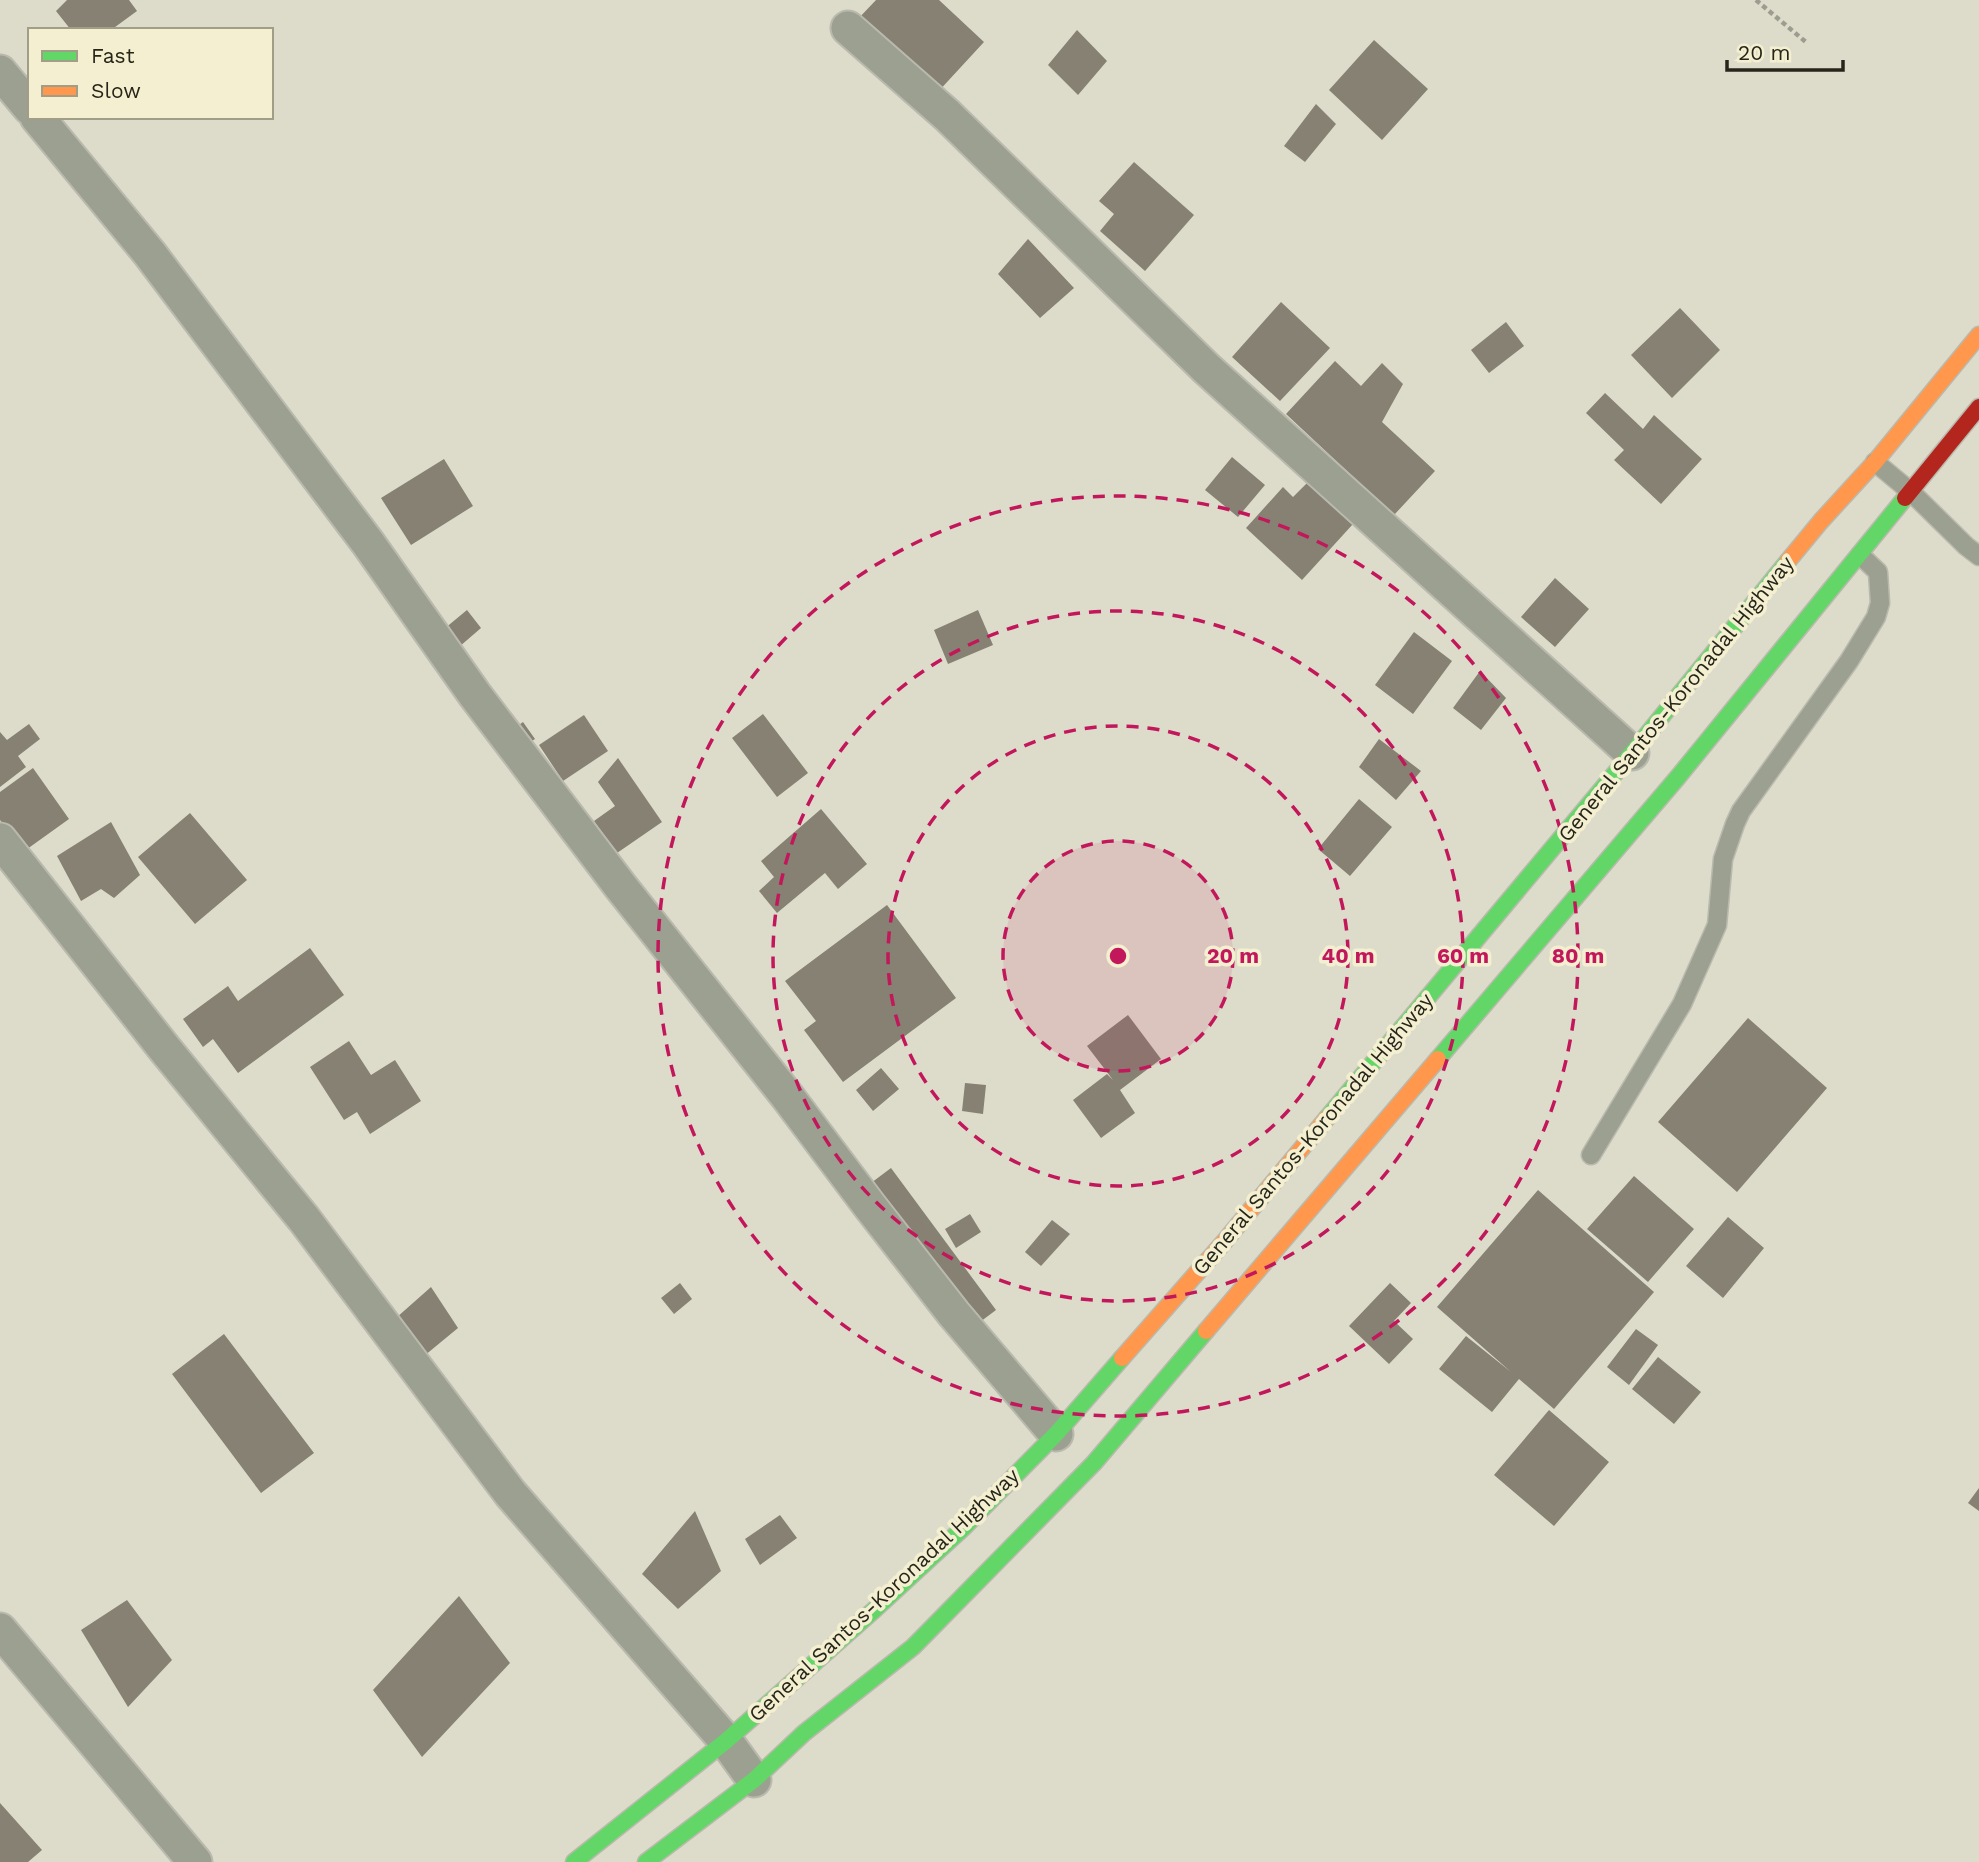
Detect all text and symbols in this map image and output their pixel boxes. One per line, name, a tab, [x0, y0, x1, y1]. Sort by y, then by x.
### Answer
legend	[28, 28, 273, 119]
scale bar	[1727, 28, 1842, 72]
text: 20 m	[1738, 40, 1790, 65]
text: Fast	[91, 43, 135, 68]
text: Slow	[91, 78, 141, 103]
street label: General Santos-Koronadal Highway	[1553, 551, 1799, 847]
text: 20 m	[1207, 943, 1259, 968]
text: 40 m	[1322, 943, 1374, 968]
text: 60 m	[1437, 943, 1489, 968]
text: 80 m	[1552, 943, 1604, 968]
centre of rings	[1106, 944, 1130, 968]
street label: General Santos-Koronadal Highway	[1187, 988, 1438, 1280]
street label: General Santos-Koronadal Highway	[743, 1463, 1024, 1727]

